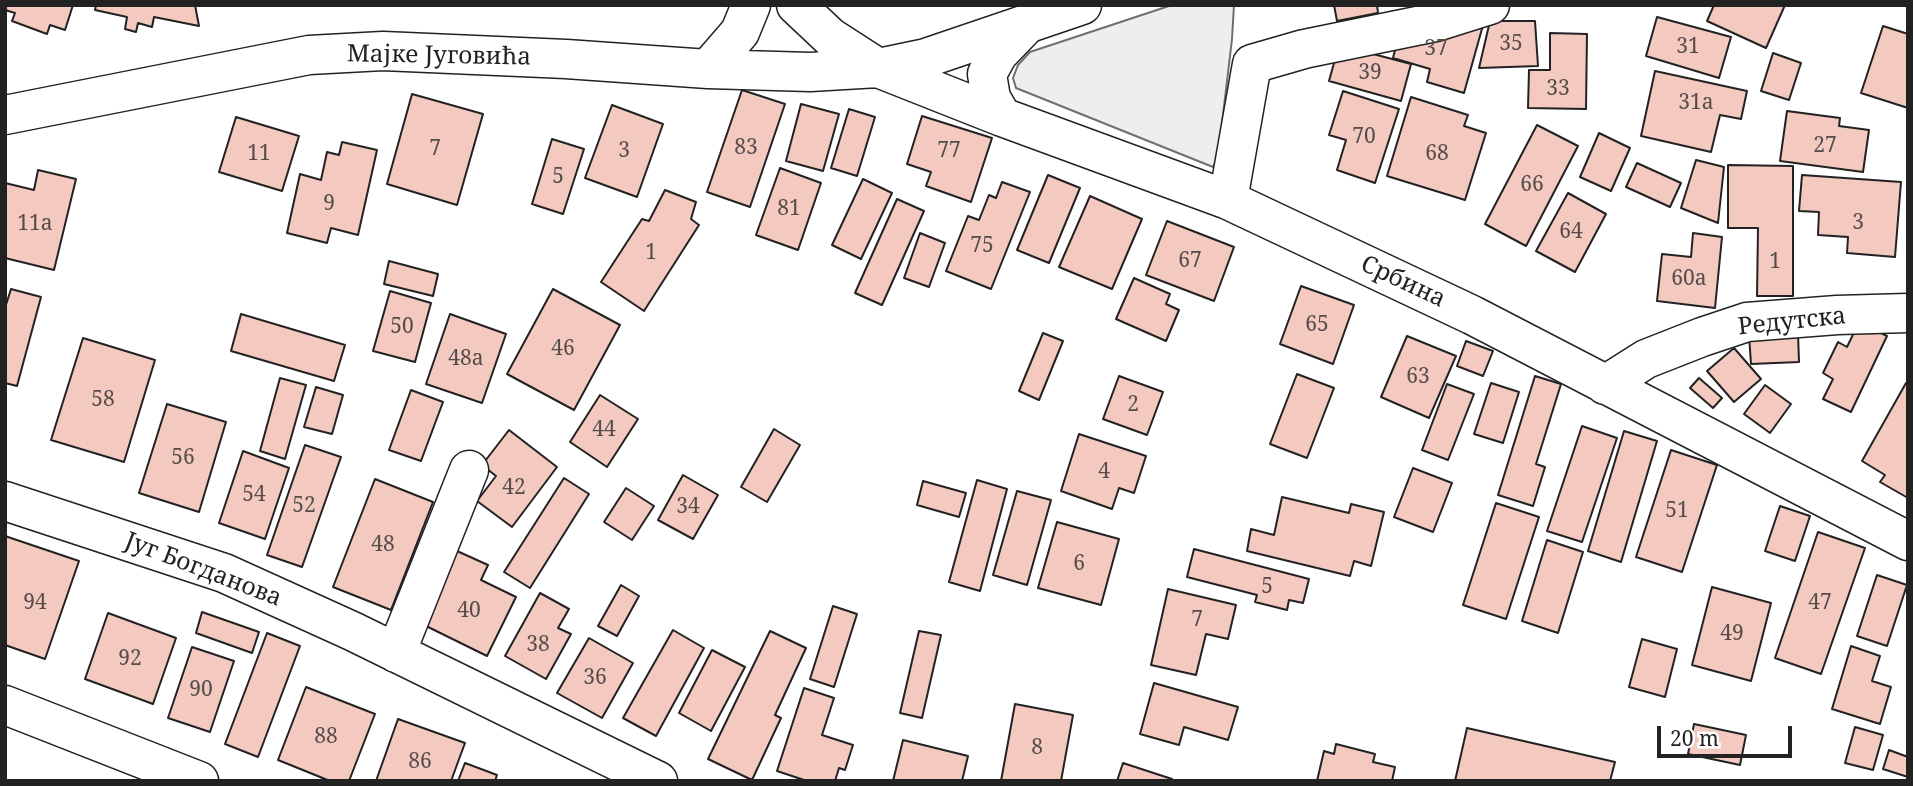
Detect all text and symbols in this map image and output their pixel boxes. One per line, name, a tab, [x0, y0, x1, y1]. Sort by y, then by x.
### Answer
house number: 35	[1499, 31, 1523, 57]
house number: 31	[1676, 34, 1700, 60]
house number: 37	[1424, 36, 1448, 62]
street label: Мајке Југовића	[347, 40, 531, 72]
house number: 39	[1358, 60, 1382, 86]
house number: 33	[1546, 76, 1570, 102]
house number: 31a	[1678, 90, 1714, 116]
house number: 70	[1352, 124, 1376, 150]
house number: 27	[1813, 133, 1837, 159]
house number: 83	[734, 135, 758, 161]
house number: 7	[429, 136, 441, 162]
house number: 3	[618, 138, 630, 164]
house number: 77	[937, 138, 961, 164]
house number: 11	[247, 141, 271, 167]
house number: 68	[1425, 141, 1449, 167]
house number: 5	[552, 164, 564, 190]
house number: 66	[1520, 172, 1544, 198]
house number: 9	[323, 191, 335, 217]
house number: 81	[777, 196, 801, 222]
house number: 3	[1852, 210, 1864, 236]
house number: 11a	[17, 211, 53, 237]
house number: 64	[1559, 219, 1583, 245]
house number: 75	[970, 233, 994, 259]
house number: 1	[645, 240, 657, 266]
house number: 67	[1178, 248, 1202, 274]
house number: 1	[1769, 249, 1781, 275]
street label: Србина	[1356, 250, 1450, 314]
house number: 60a	[1671, 266, 1707, 292]
street label: Редутска	[1737, 302, 1847, 342]
house number: 65	[1305, 312, 1329, 338]
house number: 50	[390, 314, 414, 340]
house number: 46	[551, 336, 575, 362]
house number: 48a	[448, 346, 484, 372]
house number: 63	[1406, 364, 1430, 390]
house number: 58	[91, 387, 115, 413]
house number: 2	[1127, 392, 1139, 418]
house number: 44	[592, 417, 616, 443]
house number: 56	[171, 445, 195, 471]
house number: 4	[1098, 459, 1110, 485]
house number: 42	[502, 475, 526, 501]
house number: 54	[242, 482, 266, 508]
house number: 52	[292, 493, 316, 519]
house number: 34	[676, 494, 700, 520]
house number: 51	[1665, 498, 1689, 524]
street label: Југ Богданова	[120, 527, 286, 613]
house number: 48	[371, 532, 395, 558]
house number: 6	[1073, 551, 1085, 577]
house number: 5	[1261, 574, 1273, 600]
house number: 94	[23, 590, 47, 616]
house number: 47	[1808, 590, 1832, 616]
house number: 40	[457, 598, 481, 624]
house number: 7	[1191, 607, 1203, 633]
house number: 49	[1720, 621, 1744, 647]
house number: 38	[526, 632, 550, 658]
house number: 92	[118, 646, 142, 672]
house number: 36	[583, 665, 607, 691]
house number: 90	[189, 677, 213, 703]
scale bar	[1661, 712, 1796, 756]
house number: 88	[314, 724, 338, 750]
text: 20 m	[1670, 724, 1719, 752]
house number: 8	[1031, 735, 1043, 761]
house number: 86	[408, 749, 432, 775]

